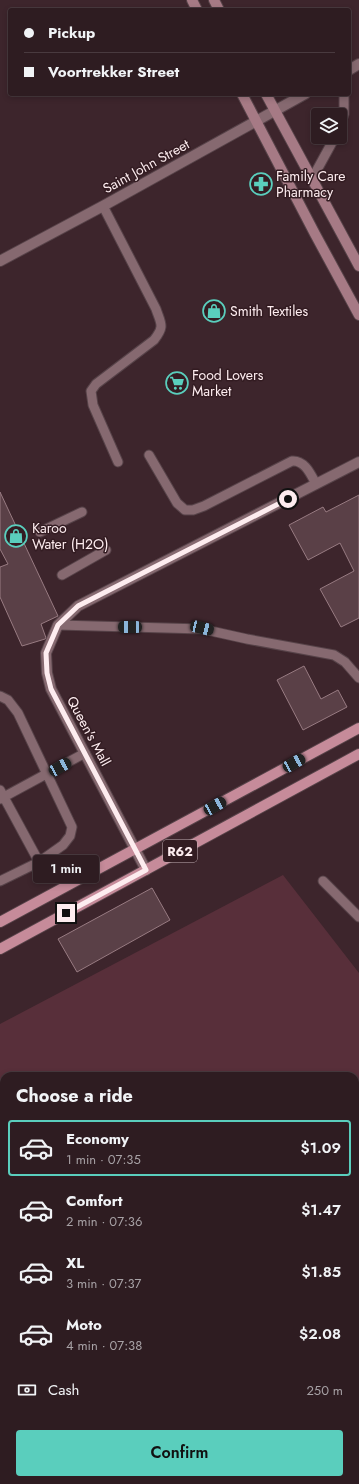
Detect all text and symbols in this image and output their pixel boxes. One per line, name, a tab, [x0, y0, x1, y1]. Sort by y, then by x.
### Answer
text: Pickup	[48, 22, 95, 44]
text: Voortrekker Street	[48, 61, 179, 83]
map controls	[311, 108, 347, 144]
button: layers	[311, 108, 347, 144]
street label: Saint John Street	[99, 134, 194, 198]
place label: Family Care Pharmacy	[276, 166, 346, 202]
pharmacy icon: Family Care Pharmacy	[248, 171, 274, 197]
shop icon: Smith Textiles	[201, 298, 227, 324]
place label: Smith Textiles	[230, 301, 309, 321]
place label: Food Lovers Market	[192, 365, 264, 401]
supermarket icon: Food Lovers Market	[164, 370, 190, 396]
route start	[279, 490, 297, 508]
place label: Karoo Water (H2O)	[32, 518, 108, 554]
shop icon: Karoo Water (H2O)	[3, 523, 29, 549]
car	[189, 619, 215, 637]
car	[118, 621, 142, 633]
street label: Queen's Mall	[62, 692, 116, 770]
car	[281, 752, 307, 774]
car	[47, 756, 73, 778]
car	[202, 795, 228, 817]
road number: R62	[163, 840, 197, 862]
callout: 1 min	[33, 855, 99, 883]
text: 1 min	[50, 859, 82, 878]
route end	[57, 904, 75, 922]
text: Choose a ride	[16, 1083, 133, 1109]
text: Economy	[66, 1128, 129, 1150]
icon: car	[18, 1130, 54, 1166]
text: $1.09	[301, 1137, 341, 1159]
text: 1 min · 07:35	[66, 1150, 141, 1169]
text: Comfort	[66, 1190, 123, 1212]
icon: car	[18, 1192, 54, 1228]
text: $1.47	[301, 1199, 341, 1221]
text: 2 min · 07:36	[66, 1212, 142, 1231]
text: XL	[66, 1252, 84, 1274]
icon: car	[18, 1254, 54, 1290]
text: $1.85	[301, 1261, 341, 1283]
text: 3 min · 07:37	[66, 1274, 141, 1293]
text: Moto	[66, 1314, 102, 1336]
icon: car	[18, 1316, 54, 1352]
text: $2.08	[299, 1323, 341, 1345]
text: 4 min · 07:38	[66, 1336, 142, 1355]
icon: cash	[16, 1379, 38, 1401]
text: Cash	[48, 1379, 79, 1401]
text: 250 m	[306, 1381, 343, 1400]
button: Confirm	[16, 1430, 343, 1476]

